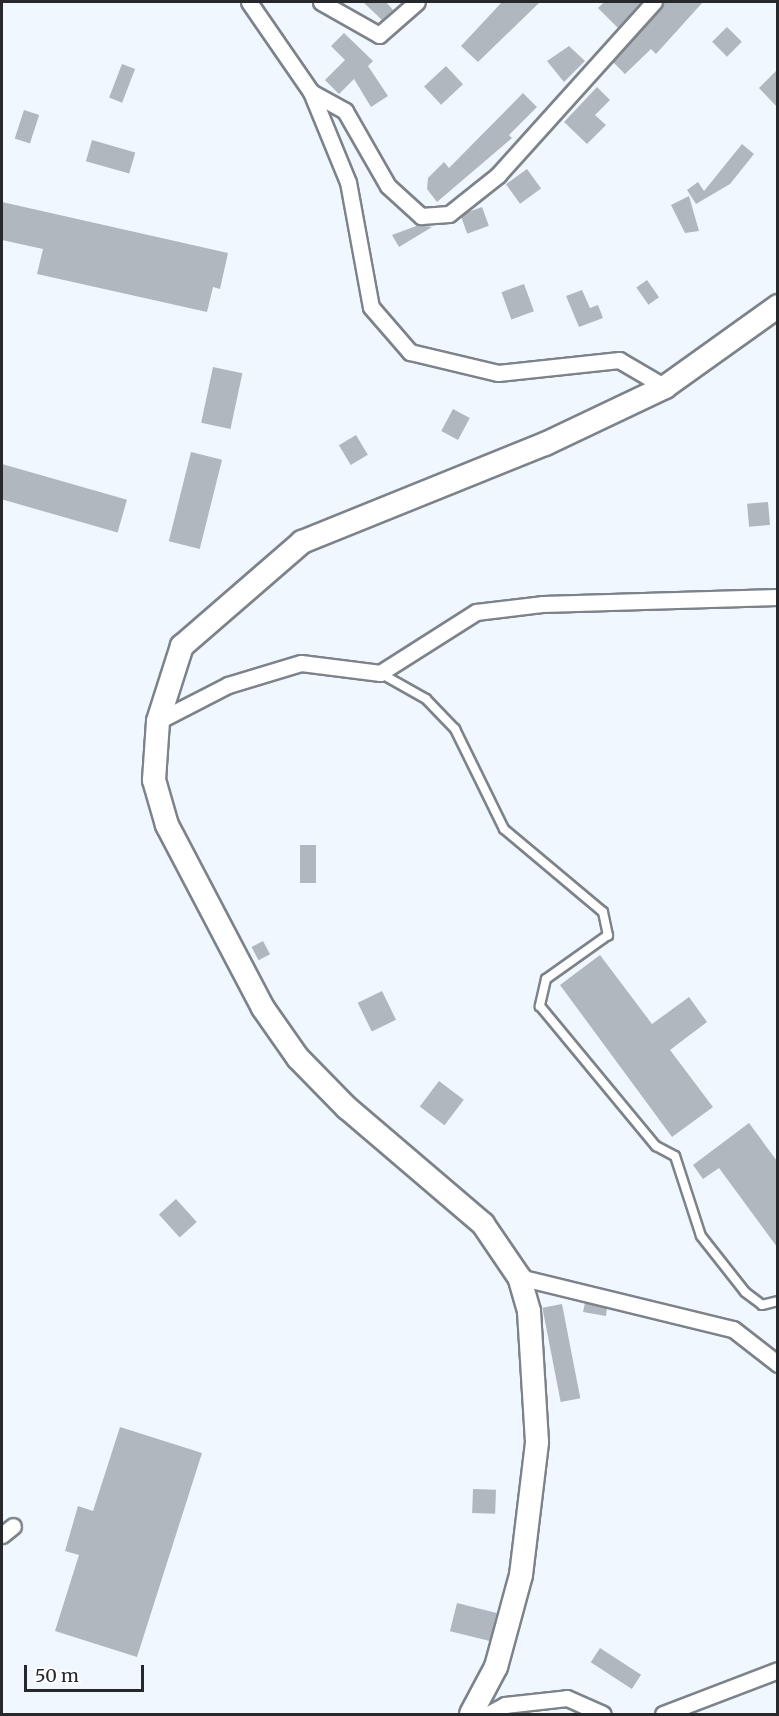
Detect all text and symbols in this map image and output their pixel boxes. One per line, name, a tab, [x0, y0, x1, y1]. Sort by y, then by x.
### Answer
scale bar	[27, 1653, 147, 1691]
text: 50 m	[35, 1664, 79, 1687]

